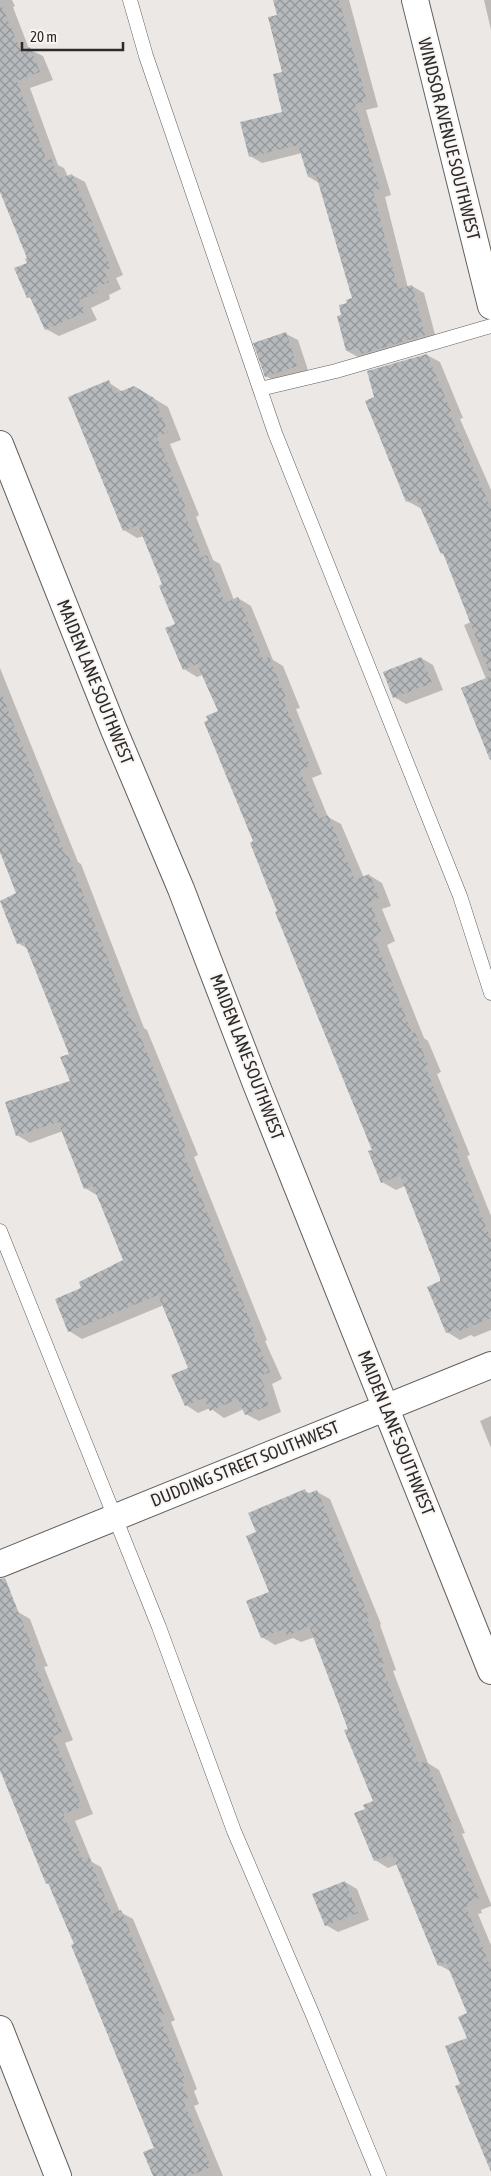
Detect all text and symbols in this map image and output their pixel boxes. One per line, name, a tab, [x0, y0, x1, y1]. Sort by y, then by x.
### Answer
scale bar	[22, 20, 124, 52]
text: 20 m	[30, 28, 57, 45]
street label: WINDSOR AVENUE SOUTHWEST	[414, 36, 485, 242]
street label: MAIDEN LANE SOUTHWEST	[53, 596, 138, 767]
street label: MAIDEN LANE SOUTHWEST	[206, 971, 289, 1143]
street label: MAIDEN LANE SOUTHWEST	[354, 1347, 439, 1518]
street label: DUDDING STREET SOUTHWEST	[147, 1416, 342, 1511]

